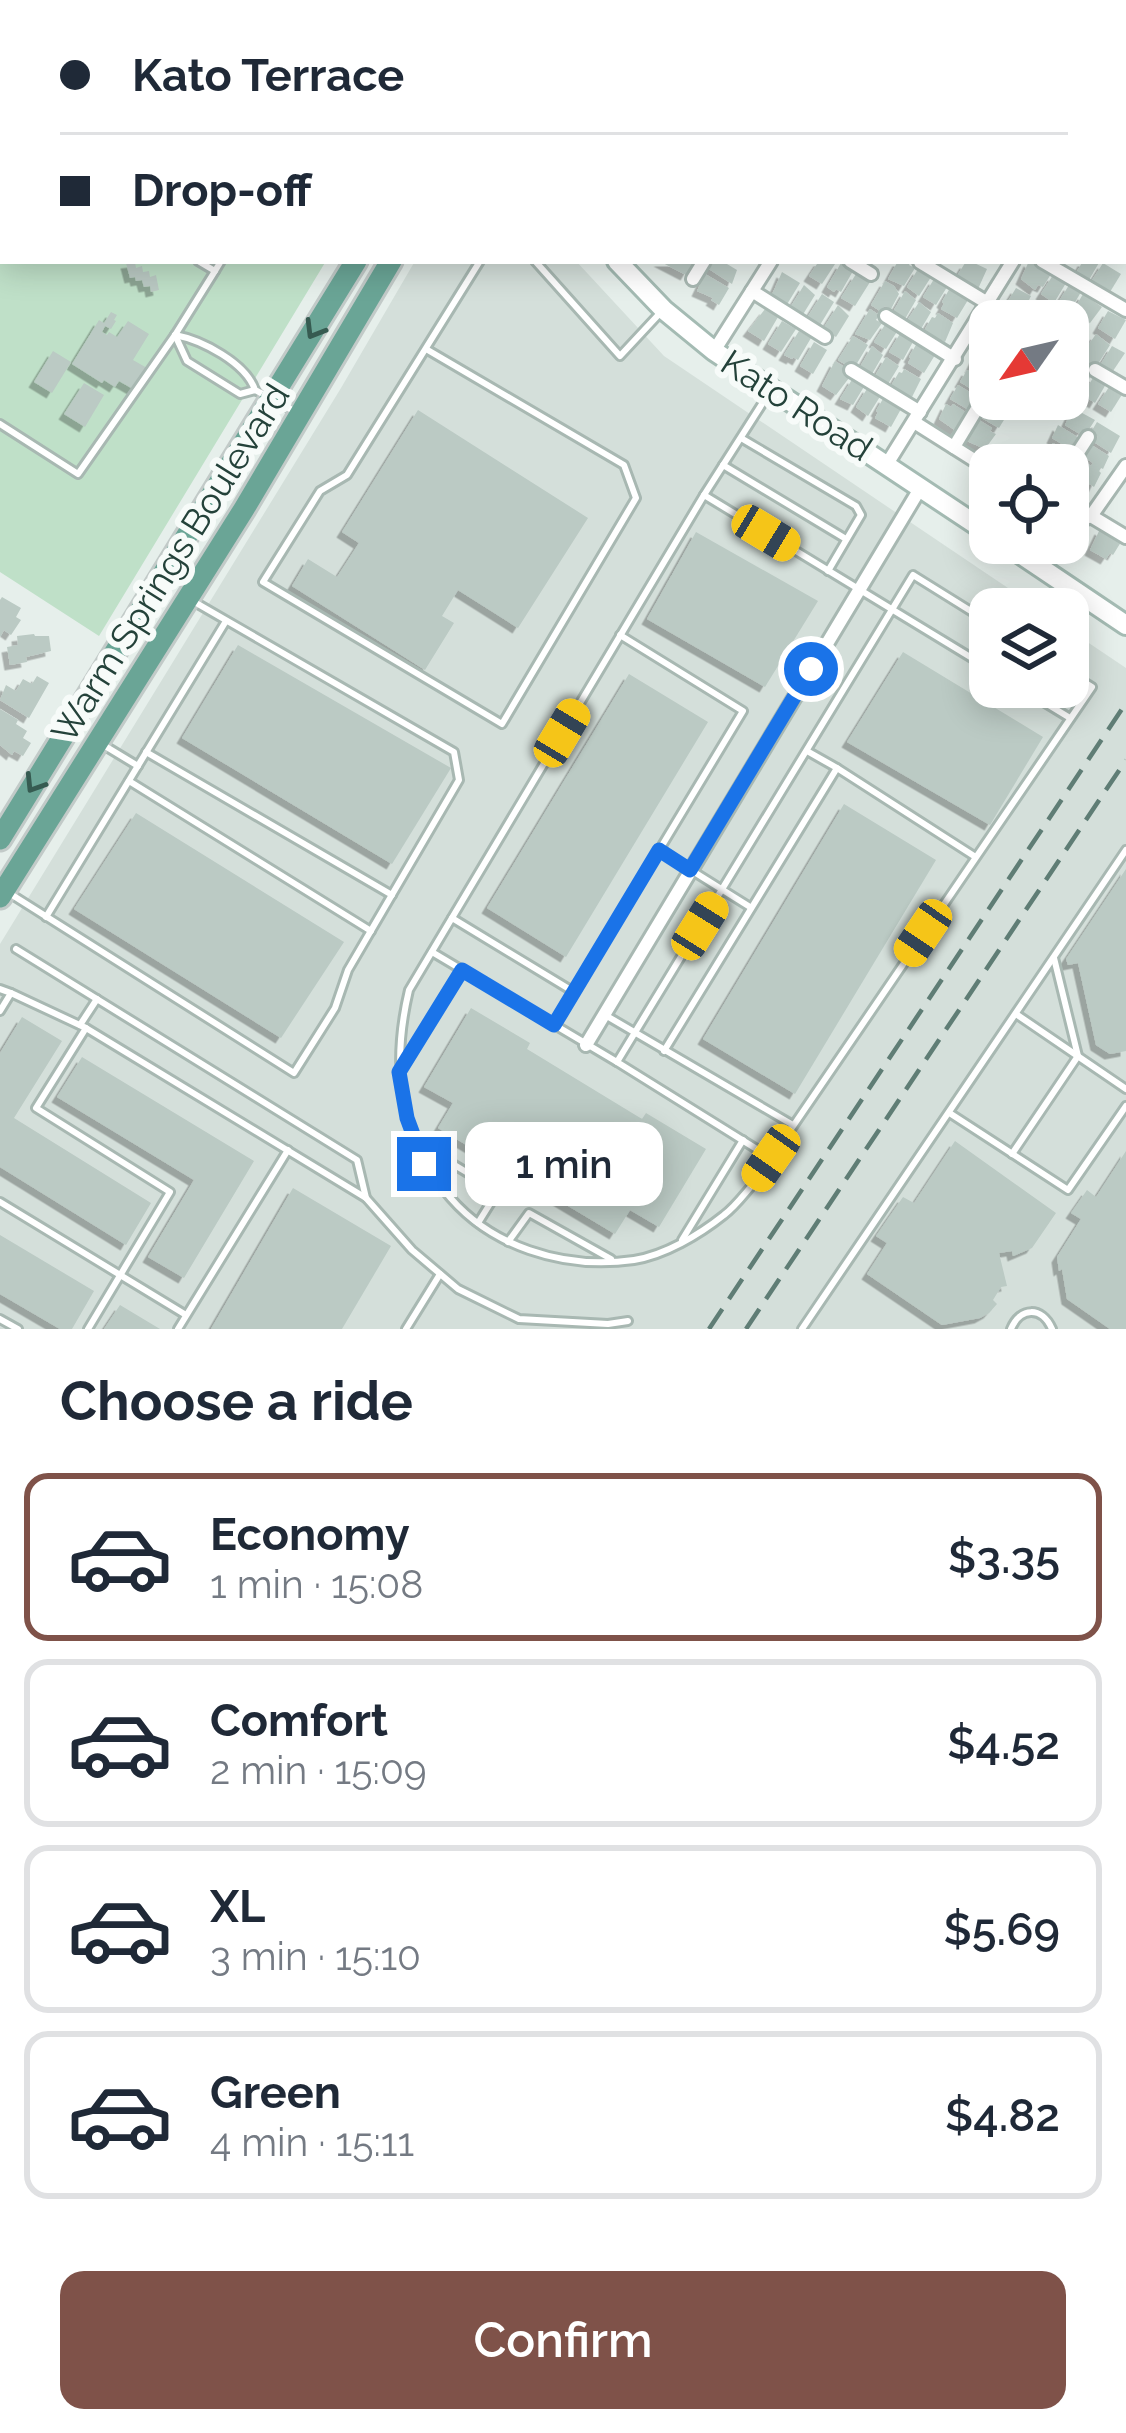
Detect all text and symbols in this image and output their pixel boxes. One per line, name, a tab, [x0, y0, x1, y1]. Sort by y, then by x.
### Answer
text: Kato Terrace	[132, 49, 404, 102]
text: Drop-off	[132, 164, 312, 217]
north arrow	[969, 300, 1089, 420]
map controls	[969, 300, 1089, 708]
one-way arrow	[306, 317, 328, 339]
street label: Kato Road	[714, 341, 880, 469]
street label: Warm Springs Boulevard	[42, 376, 298, 750]
button: locate	[969, 444, 1089, 564]
car	[726, 499, 806, 567]
button: layers	[969, 588, 1089, 708]
route start	[784, 642, 838, 696]
car	[528, 693, 596, 773]
one-way arrow	[26, 771, 48, 793]
car	[666, 886, 734, 966]
car	[888, 893, 958, 973]
car	[736, 1118, 806, 1198]
callout: 1 min	[466, 1122, 664, 1206]
route end	[397, 1137, 451, 1191]
text: 1 min	[516, 1141, 612, 1187]
text: Choose a ride	[60, 1369, 413, 1433]
icon: car	[66, 1503, 174, 1611]
text: Economy	[210, 1508, 410, 1561]
text: $3.35	[948, 1531, 1060, 1584]
text: 1 min · 15:08	[210, 1561, 423, 1607]
icon: car	[66, 1689, 174, 1797]
text: Comfort	[210, 1694, 388, 1747]
text: $4.52	[947, 1717, 1060, 1770]
text: 2 min · 15:09	[210, 1747, 427, 1793]
icon: car	[66, 1875, 174, 1983]
text: XL	[210, 1880, 265, 1933]
text: $5.69	[944, 1903, 1060, 1956]
text: 3 min · 15:10	[210, 1933, 421, 1979]
icon: car	[66, 2061, 174, 2169]
text: Green	[210, 2066, 341, 2119]
text: $4.82	[945, 2089, 1060, 2142]
text: 4 min · 15:11	[210, 2119, 414, 2165]
button: Confirm	[60, 2271, 1066, 2409]

